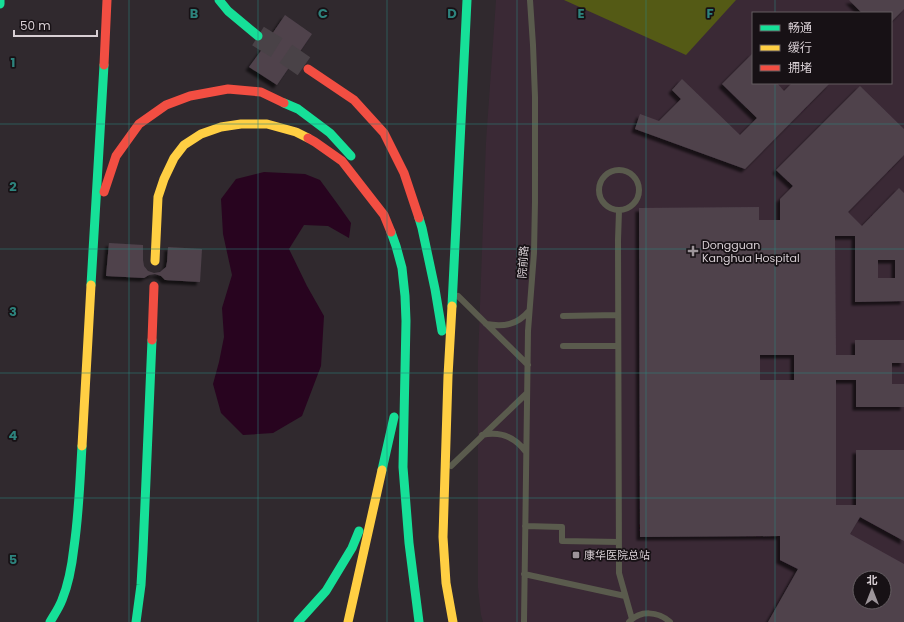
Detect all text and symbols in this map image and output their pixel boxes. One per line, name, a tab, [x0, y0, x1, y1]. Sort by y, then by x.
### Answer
text: B	[190, 4, 199, 23]
text: C	[318, 4, 328, 23]
text: D	[447, 4, 457, 23]
text: E	[577, 4, 585, 23]
text: F	[706, 4, 714, 23]
scale bar	[14, 12, 97, 38]
legend	[752, 12, 892, 84]
text: 50 m	[20, 17, 51, 34]
text: 畅通	[788, 19, 812, 36]
text: 缓行	[788, 39, 812, 56]
text: 1	[11, 53, 15, 72]
text: 拥堵	[788, 59, 812, 76]
text: 2	[9, 177, 17, 196]
place label: Dongguan Kanghua Hospital	[702, 237, 800, 266]
street label: 院前路	[514, 245, 532, 279]
marker: Dongguan Kanghua Hospital	[687, 245, 699, 257]
text: 3	[9, 302, 17, 321]
text: 4	[9, 426, 18, 445]
place label: 康华医院总站	[584, 547, 650, 563]
text: 5	[9, 550, 17, 569]
marker: 康华医院总站	[571, 550, 581, 560]
north arrow	[852, 570, 892, 610]
text: 北	[867, 572, 878, 588]

